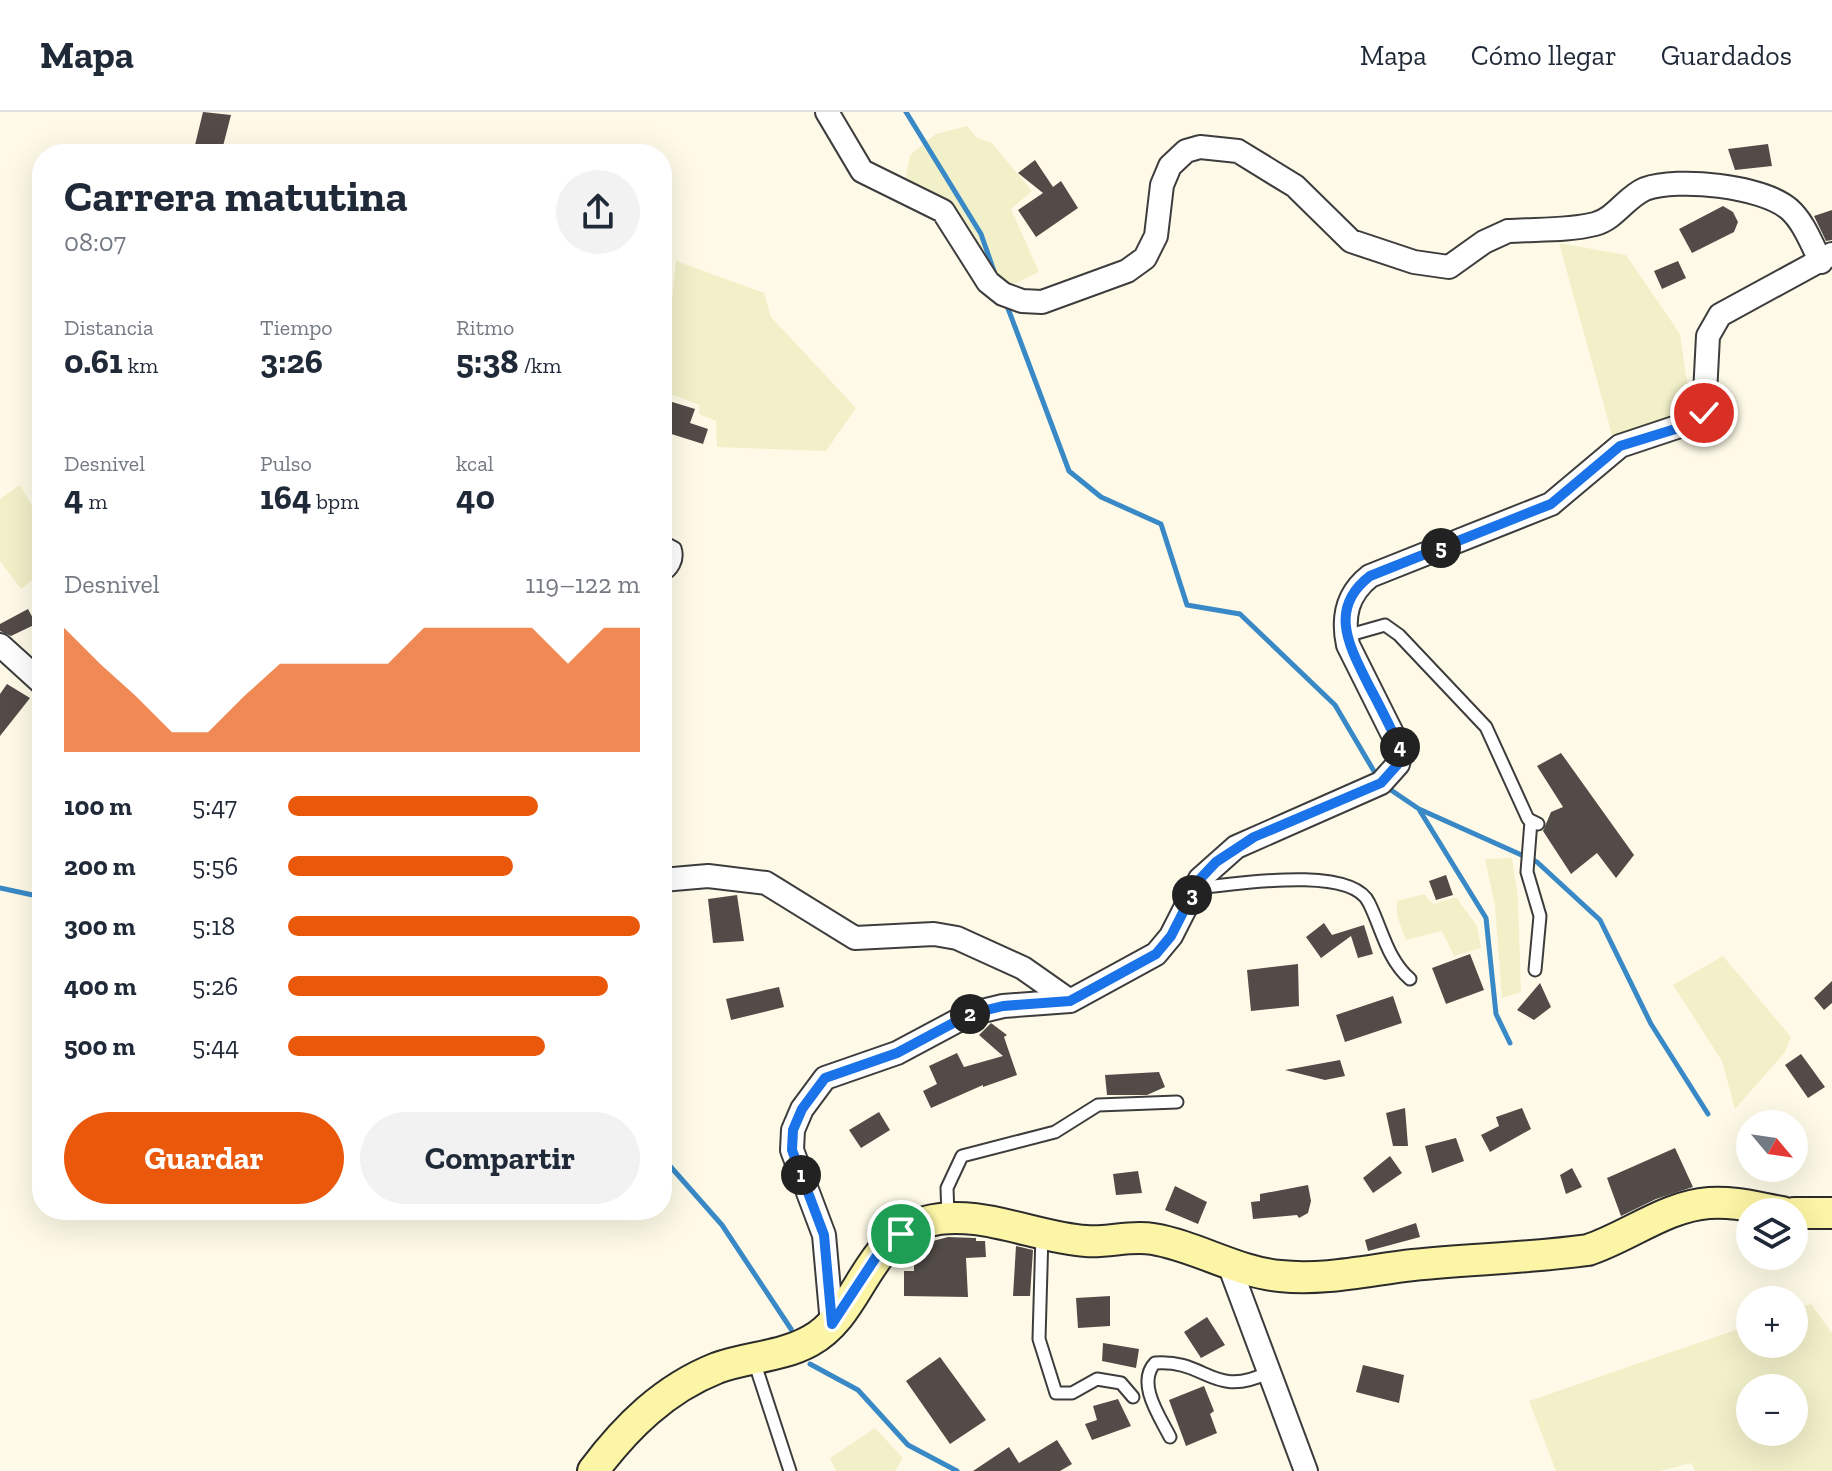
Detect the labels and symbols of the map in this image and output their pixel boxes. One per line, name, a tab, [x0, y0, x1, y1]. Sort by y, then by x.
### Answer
pin	[1670, 379, 1738, 447]
pin: 5	[1421, 528, 1461, 568]
pin: 4	[1380, 727, 1420, 767]
pin: 3	[1172, 875, 1212, 915]
pin: 2	[950, 994, 990, 1034]
north arrow	[1736, 1110, 1808, 1182]
pin: 1	[781, 1155, 821, 1195]
pin	[867, 1200, 935, 1268]

